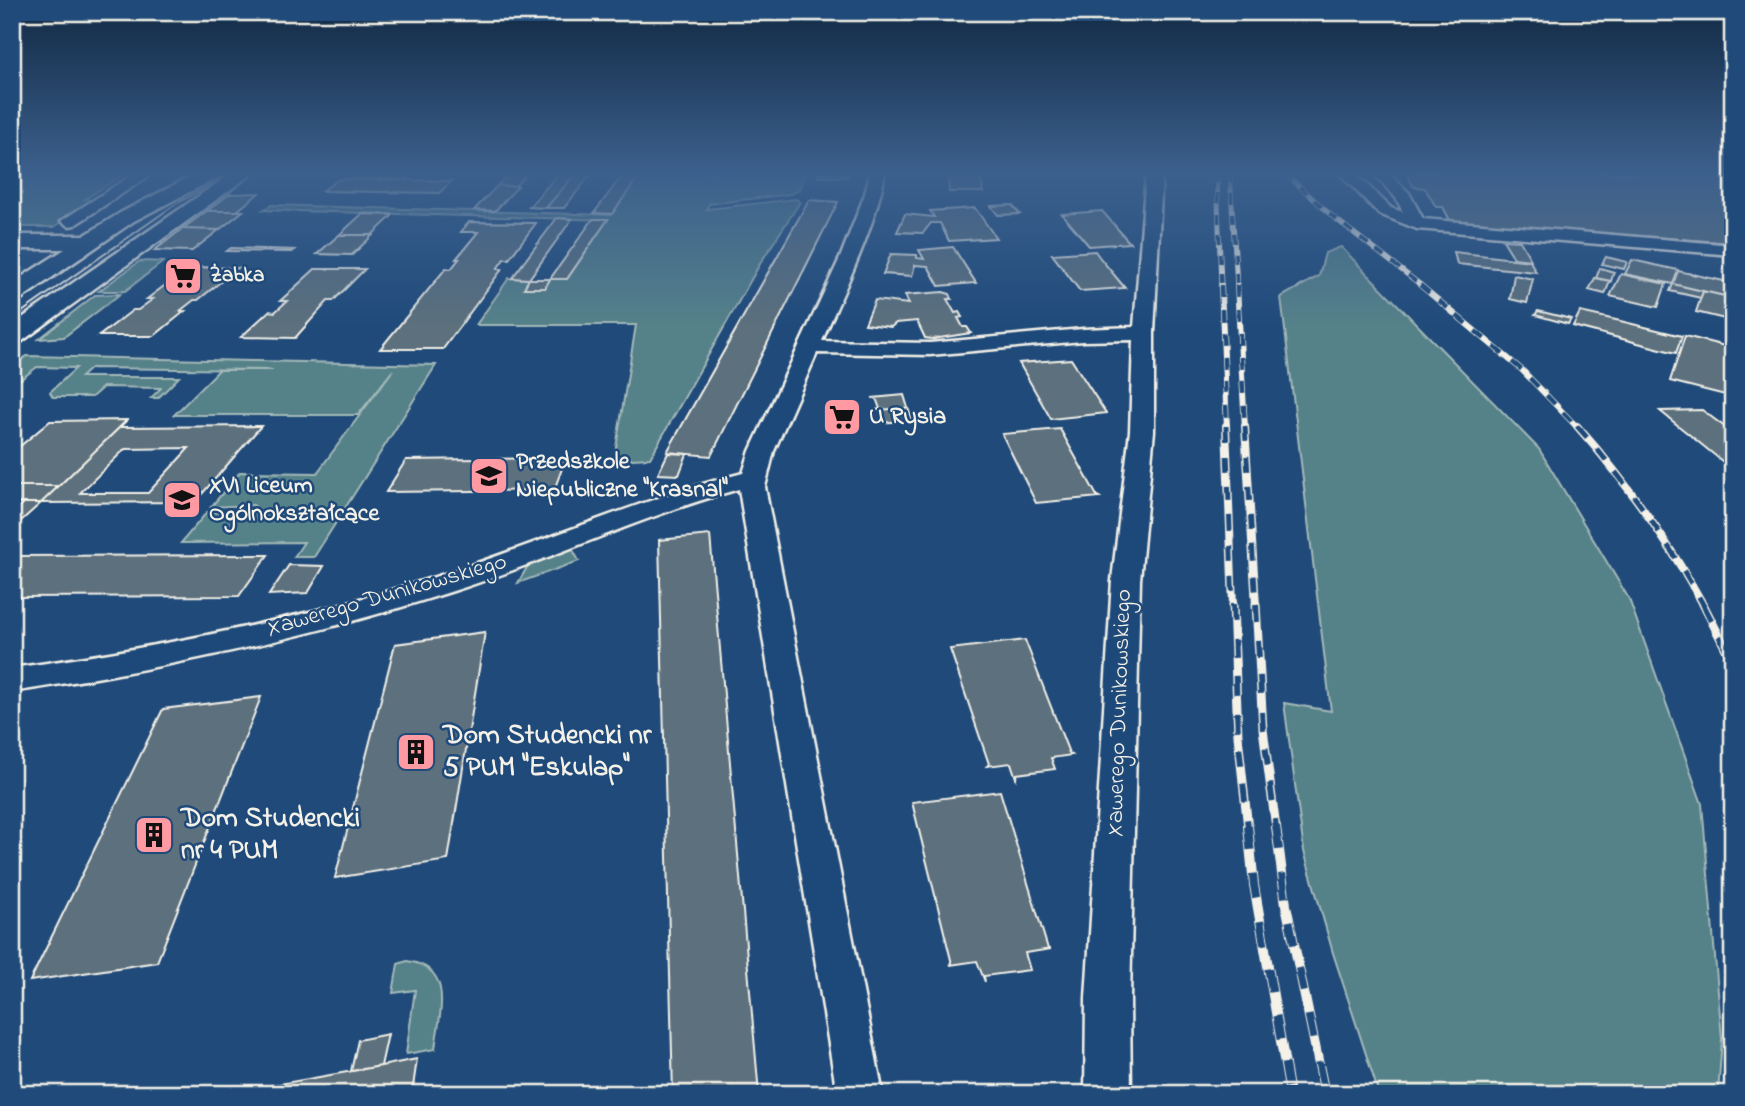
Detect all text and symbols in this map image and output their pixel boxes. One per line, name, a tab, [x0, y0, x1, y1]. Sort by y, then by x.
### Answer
supermarket icon: Żabka	[162, 255, 204, 297]
place label: Żabka	[210, 261, 264, 291]
supermarket icon: U Rysia	[821, 396, 863, 438]
place label: U Rysia	[869, 400, 946, 436]
place label: Przedszkole Niepubliczne "Krasnal"	[516, 445, 728, 508]
school or university icon: Przedszkole Niepubliczne "Krasnal"	[468, 455, 510, 497]
place label: XVI Liceum Ogólnokształcące	[209, 469, 380, 533]
school or university icon: XVI Liceum Ogólnokształcące	[161, 479, 203, 521]
street label: Xawerego Dunikowskiego	[263, 545, 511, 647]
street label: Xawerego Dunikowskiego	[1098, 588, 1142, 838]
place label: Dom Studencki nr 5 PUM "Eskulap"	[441, 716, 653, 789]
building icon: Dom Studencki nr 5 PUM "Eskulap"	[395, 731, 437, 773]
place label: Dom Studencki nr 4 PUM	[179, 799, 360, 872]
building icon: Dom Studencki nr 4 PUM	[133, 814, 175, 856]

